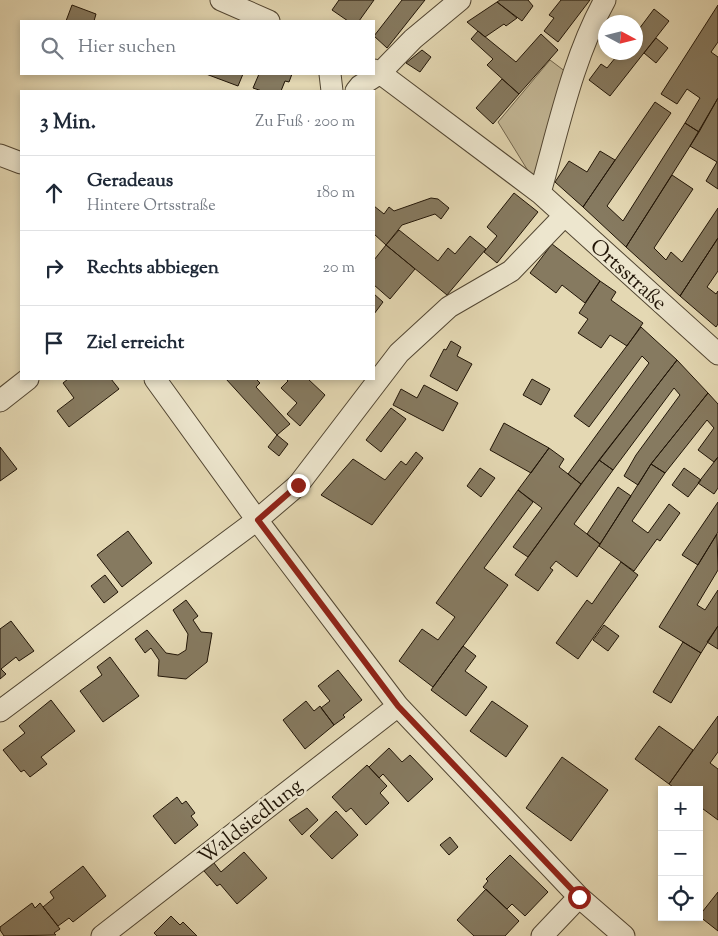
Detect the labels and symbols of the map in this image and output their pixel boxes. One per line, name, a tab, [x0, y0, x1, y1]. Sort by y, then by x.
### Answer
north arrow	[598, 15, 643, 60]
street label: Ortsstraße	[582, 233, 673, 318]
route end	[287, 474, 310, 497]
street label: Waldsiedlung	[193, 772, 310, 873]
route start	[568, 886, 591, 909]

